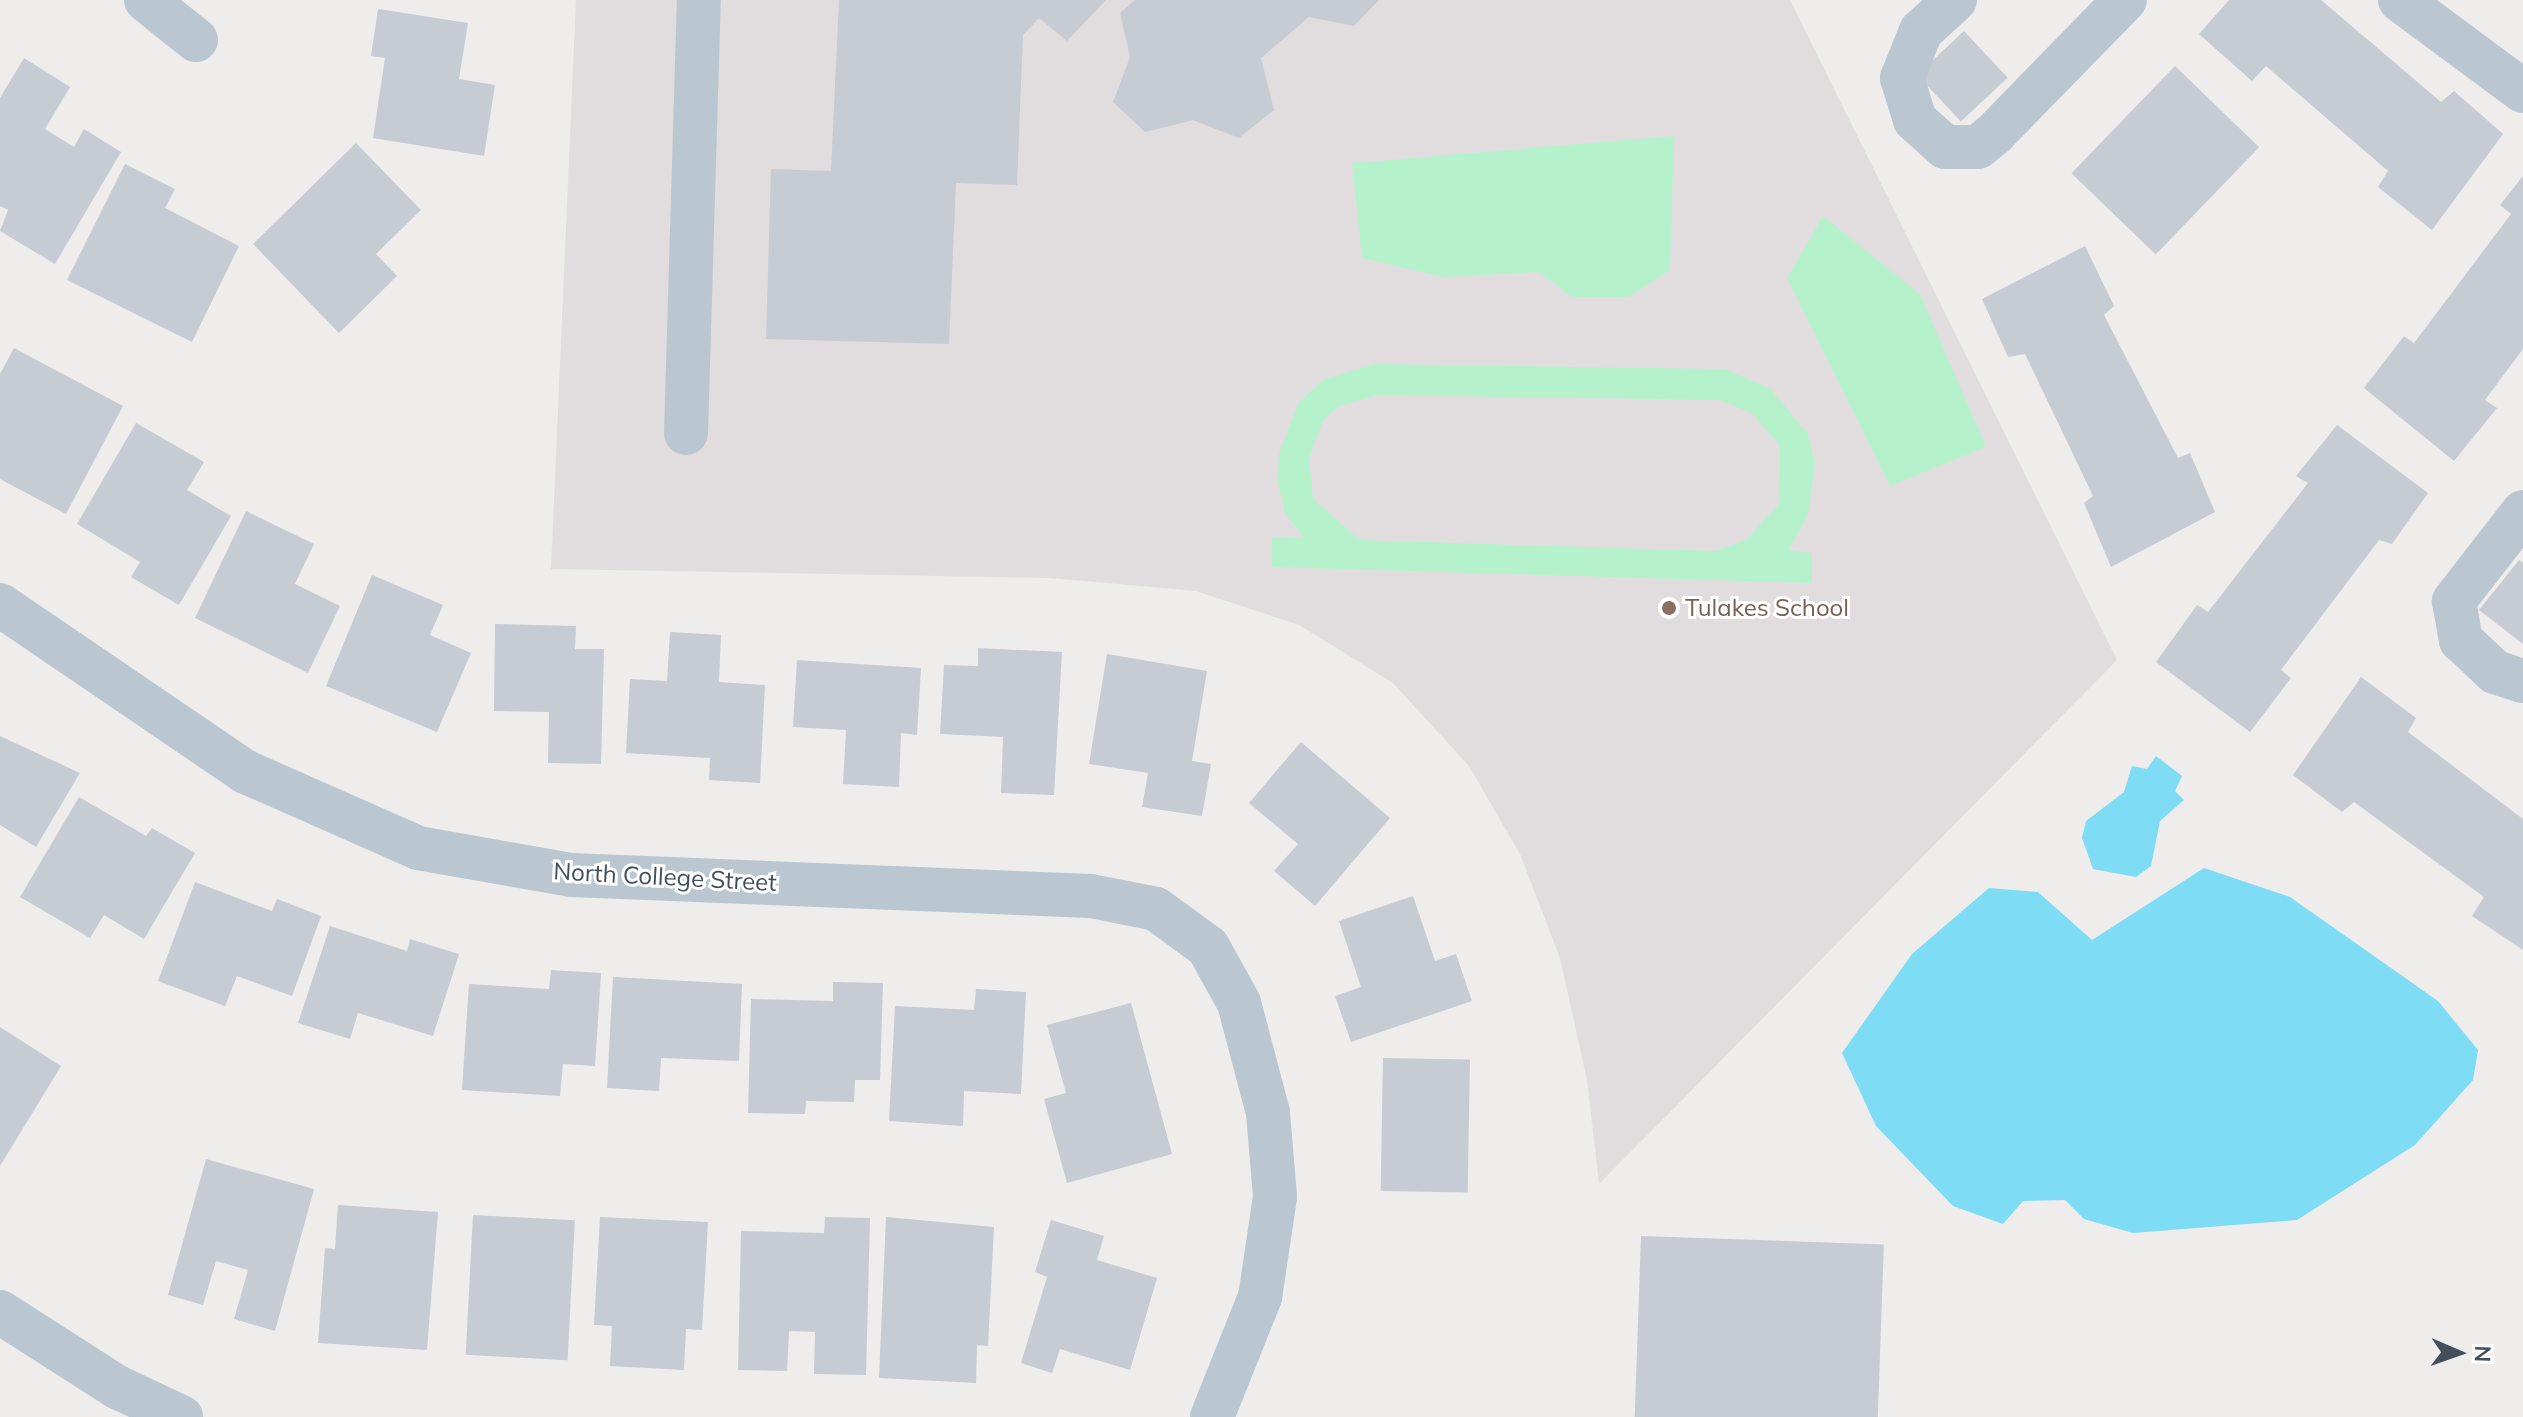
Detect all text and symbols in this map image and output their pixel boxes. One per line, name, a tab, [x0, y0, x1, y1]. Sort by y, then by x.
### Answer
place label: Tulakes School	[1685, 594, 1849, 622]
marker: Tulakes School	[1660, 599, 1678, 617]
street label: North College Street	[553, 857, 777, 897]
north arrow	[2419, 1313, 2499, 1393]
text: N	[2469, 1345, 2497, 1363]

